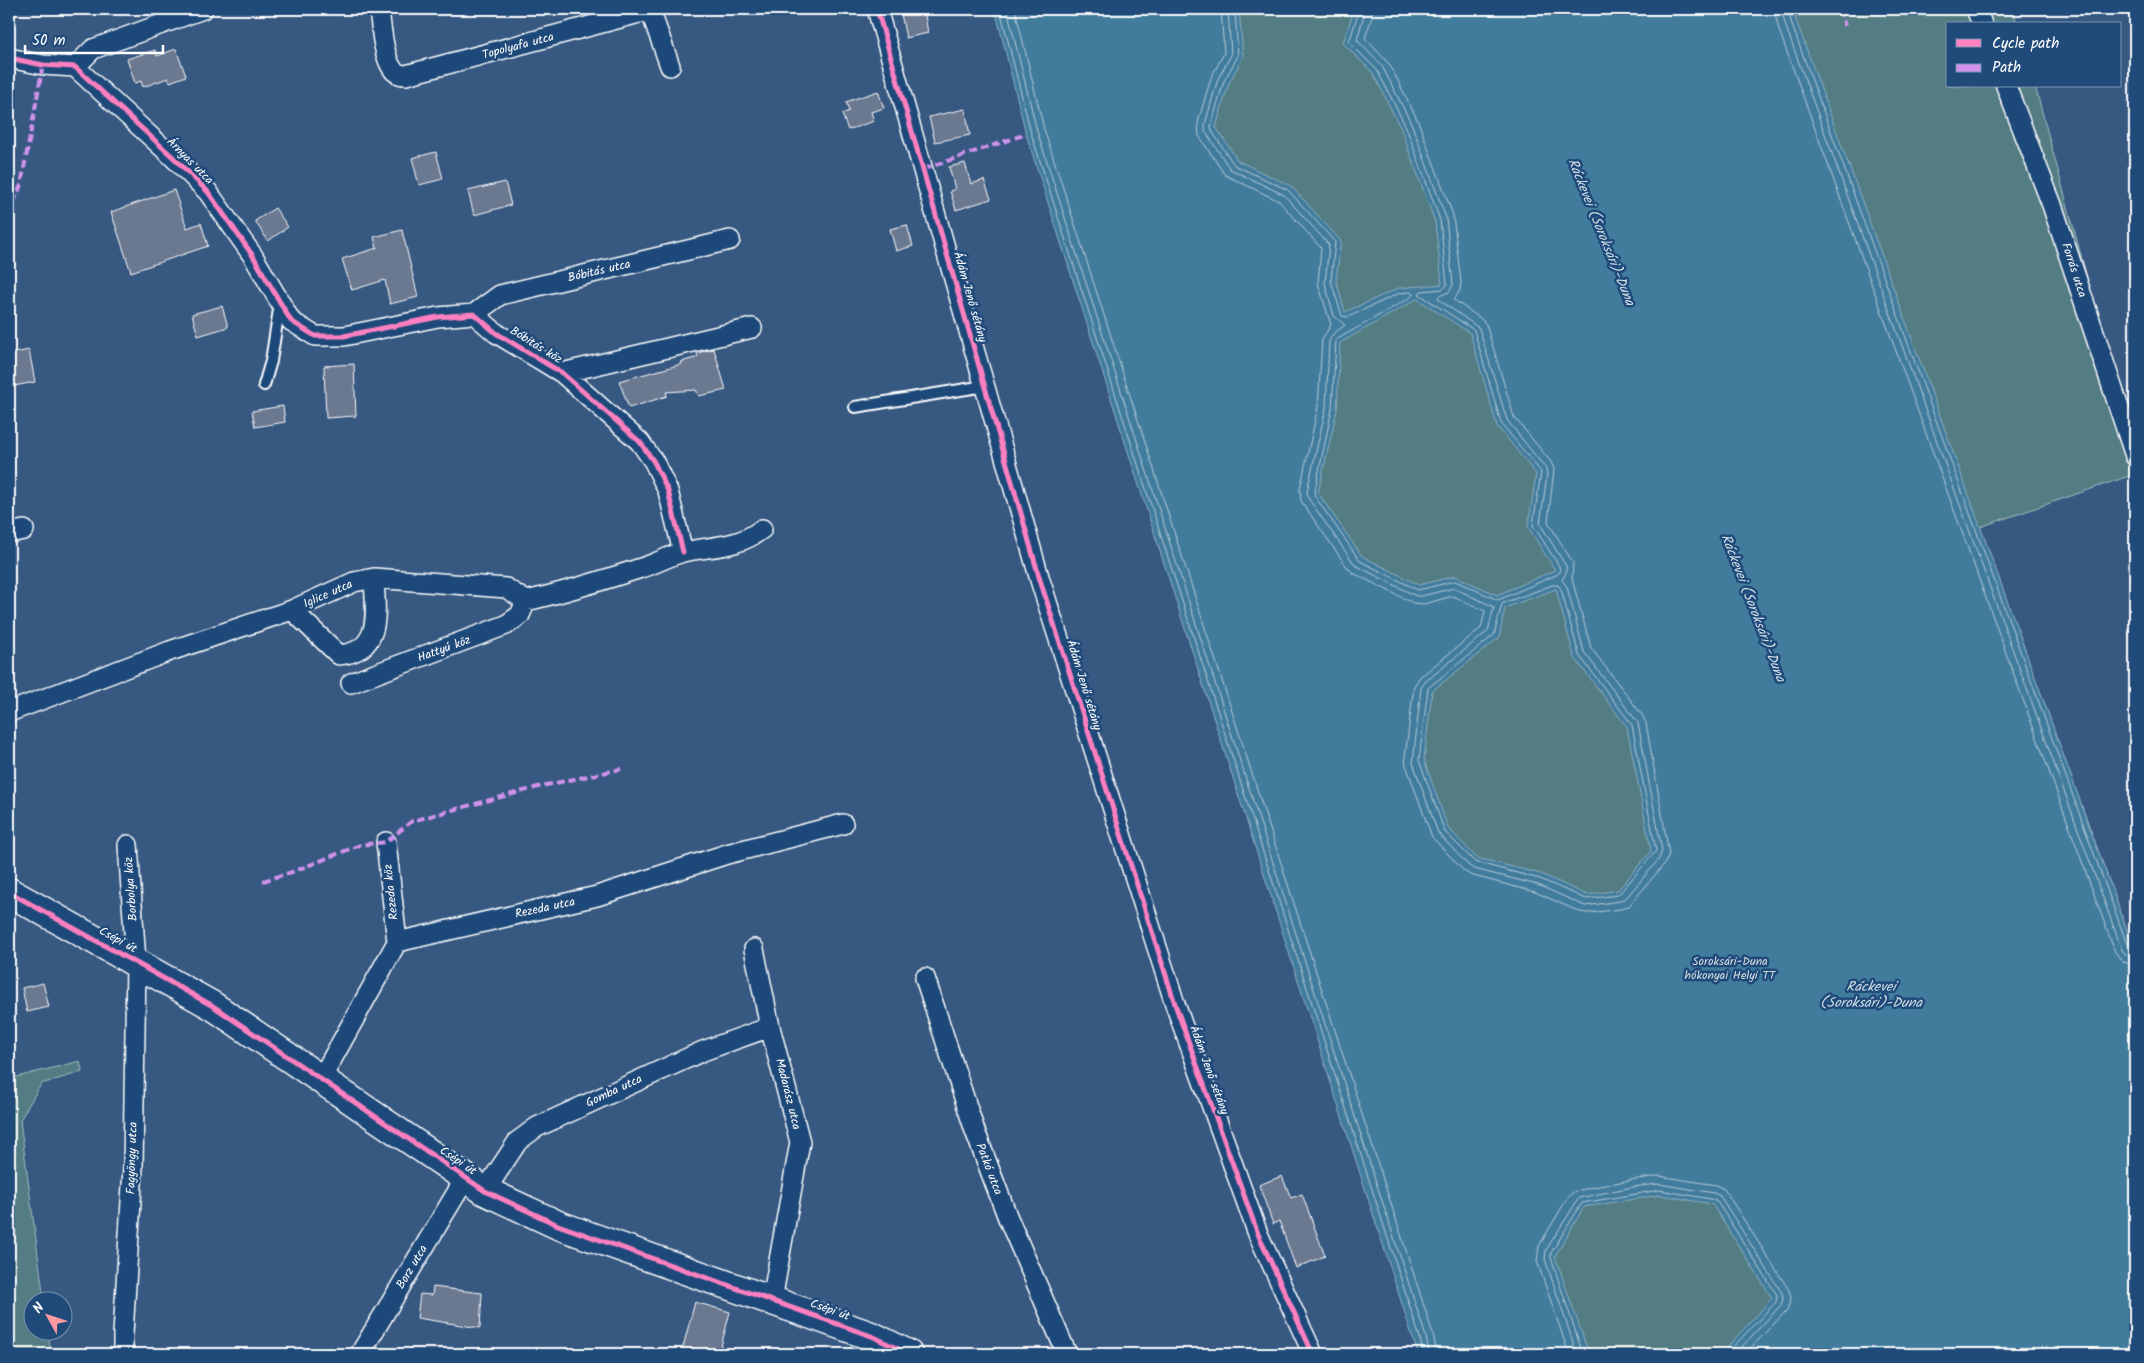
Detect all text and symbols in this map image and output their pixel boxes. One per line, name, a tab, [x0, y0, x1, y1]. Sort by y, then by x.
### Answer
scale bar	[25, 22, 162, 54]
legend	[1946, 22, 2122, 88]
street label: Topolyafa utca	[480, 27, 556, 65]
text: 50 m	[32, 29, 66, 53]
text: Cycle path	[1992, 32, 2059, 56]
text: Path	[1992, 56, 2021, 80]
street label: Árnyas utca	[162, 133, 218, 189]
water label: Ráckevei (Soroksári)-Duna	[1561, 155, 1641, 310]
street label: Forrás utca	[2056, 240, 2092, 300]
street label: Ádám Jenő sétány	[948, 249, 992, 345]
street label: Bóbitás utca	[566, 254, 633, 287]
street label: Bóbitás köz	[506, 321, 566, 369]
water label: Ráckevei (Soroksári)-Duna	[1715, 531, 1792, 687]
street label: Iglice utca	[300, 575, 356, 613]
street label: Hattyú köz	[415, 631, 473, 667]
street label: Ádám Jenő sétány	[1061, 637, 1107, 733]
street label: Borbolya köz	[119, 856, 143, 922]
street label: Rezeda köz	[379, 863, 403, 921]
street label: Rezeda utca	[513, 892, 577, 924]
street label: Csépi út	[95, 922, 141, 959]
park label: Soroksári-Duna hókonyai Helyi TT	[1685, 952, 1777, 985]
water label: Ráckevei (Soroksári)-Duna	[1820, 976, 1923, 1014]
street label: Ádám Jenő sétány	[1184, 1023, 1234, 1118]
street label: Madarász utca	[770, 1056, 806, 1132]
street label: Gomba utca	[583, 1069, 646, 1112]
street label: Fagyöngy utca	[121, 1121, 143, 1195]
street label: Patkó utca	[970, 1140, 1008, 1198]
street label: Csépi út	[436, 1142, 481, 1181]
street label: Borz utca	[391, 1241, 433, 1293]
north arrow	[22, 1290, 72, 1340]
street label: Csépi út	[807, 1294, 853, 1326]
text: N	[28, 1298, 50, 1319]

